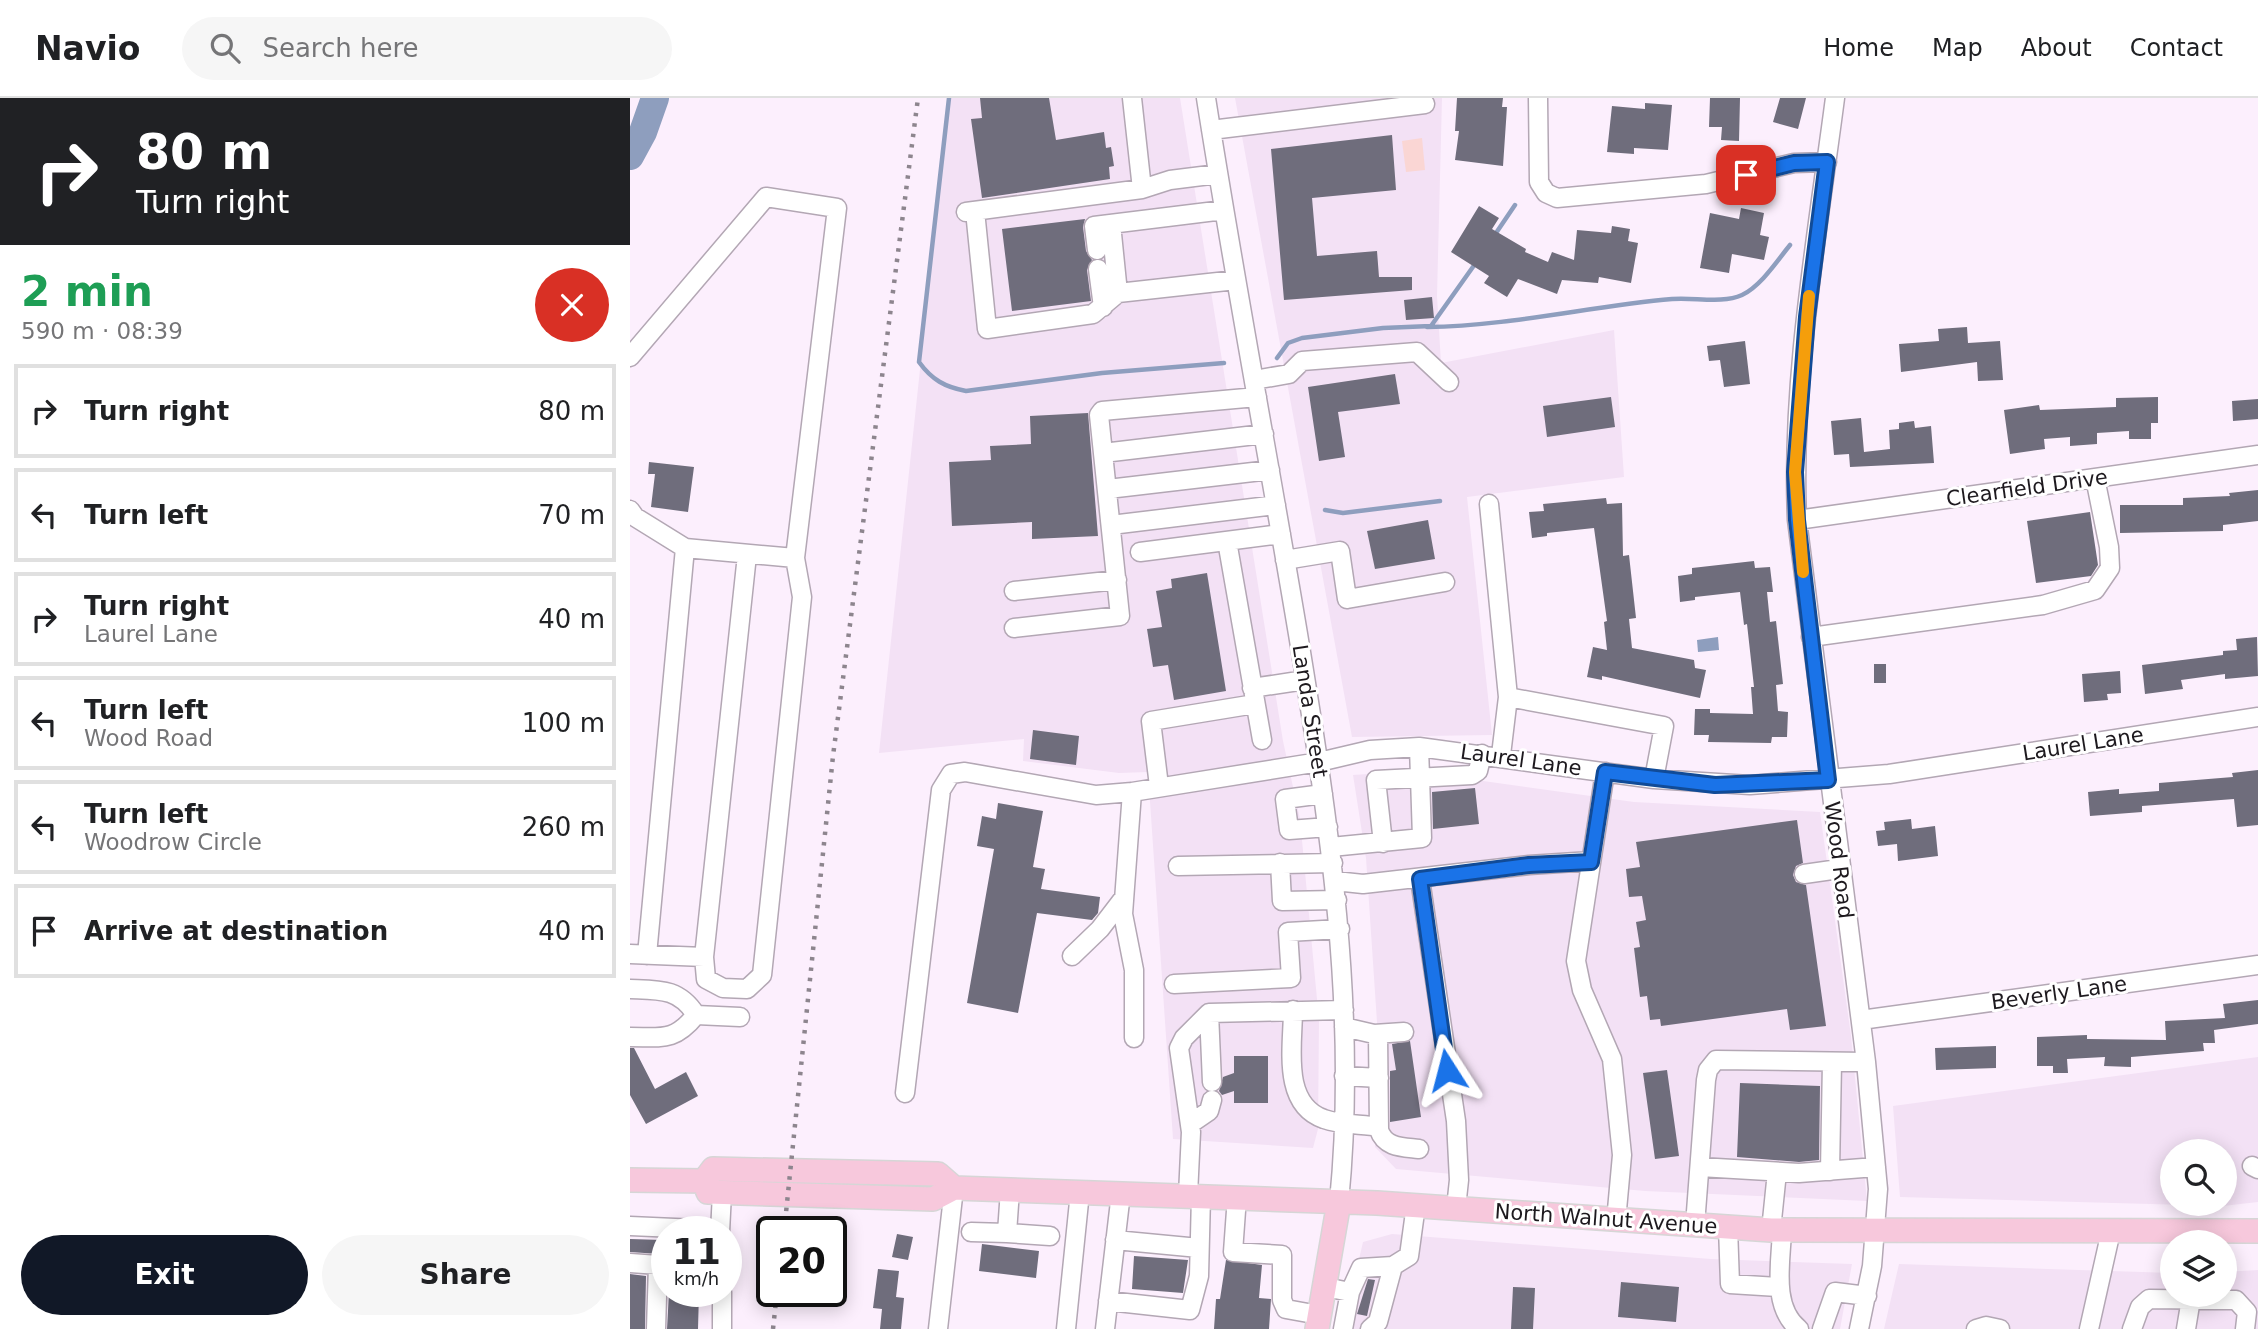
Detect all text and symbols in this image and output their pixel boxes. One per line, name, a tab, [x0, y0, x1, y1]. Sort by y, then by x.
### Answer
search box	[182, 17, 672, 80]
text: Navio	[35, 29, 140, 68]
icon: search	[206, 29, 244, 67]
text: Search here	[262, 33, 419, 63]
text: Home	[1823, 34, 1894, 62]
text: Map	[1932, 34, 1983, 62]
text: About	[2021, 34, 2092, 62]
text: Contact	[2130, 34, 2223, 62]
text: 80 m	[136, 124, 272, 181]
icon: right	[21, 126, 112, 217]
pin	[1716, 145, 1776, 205]
icon: arrive	[1727, 156, 1765, 194]
text: Turn right	[136, 183, 289, 221]
text: 2 min	[21, 267, 153, 316]
button: close	[535, 268, 609, 342]
text: 590 m · 08:39	[21, 318, 183, 344]
icon: right	[25, 392, 63, 430]
text: Turn right	[84, 396, 229, 426]
text: 80 m	[538, 396, 605, 426]
street label: Clearfield Drive	[1945, 465, 2109, 511]
icon: left	[25, 496, 63, 534]
text: Turn left	[84, 500, 208, 530]
text: 70 m	[538, 500, 605, 530]
text: Turn right	[84, 591, 229, 621]
icon: right	[25, 600, 63, 638]
text: 40 m	[538, 604, 605, 634]
text: Laurel Lane	[84, 621, 218, 647]
street label: Landa Street	[1288, 643, 1332, 779]
text: Turn left	[84, 695, 208, 725]
icon: left	[25, 704, 63, 742]
text: 100 m	[522, 708, 605, 738]
street label: Laurel Lane	[2021, 723, 2145, 765]
text: Wood Road	[84, 725, 213, 751]
street label: Laurel Lane	[1459, 740, 1583, 780]
text: Turn left	[84, 799, 208, 829]
street label: Wood Road	[1820, 800, 1858, 920]
icon: left	[25, 808, 63, 846]
text: 260 m	[522, 812, 605, 842]
text: Woodrow Circle	[84, 829, 262, 855]
icon: arrive	[25, 912, 63, 950]
text: Arrive at destination	[84, 916, 388, 946]
text: 40 m	[538, 916, 605, 946]
street label: Beverly Lane	[1989, 972, 2129, 1014]
position arrow	[1410, 1033, 1484, 1107]
map controls	[2160, 1139, 2237, 1307]
button: search	[2160, 1139, 2237, 1216]
street label: North Walnut Avenue	[1494, 1199, 1718, 1239]
speed limit sign: 20	[756, 1216, 847, 1307]
button: layers	[2160, 1230, 2237, 1307]
text: 11	[672, 1232, 721, 1272]
button: Exit	[21, 1235, 308, 1315]
button: Share	[322, 1235, 609, 1315]
text: km/h	[674, 1268, 719, 1289]

